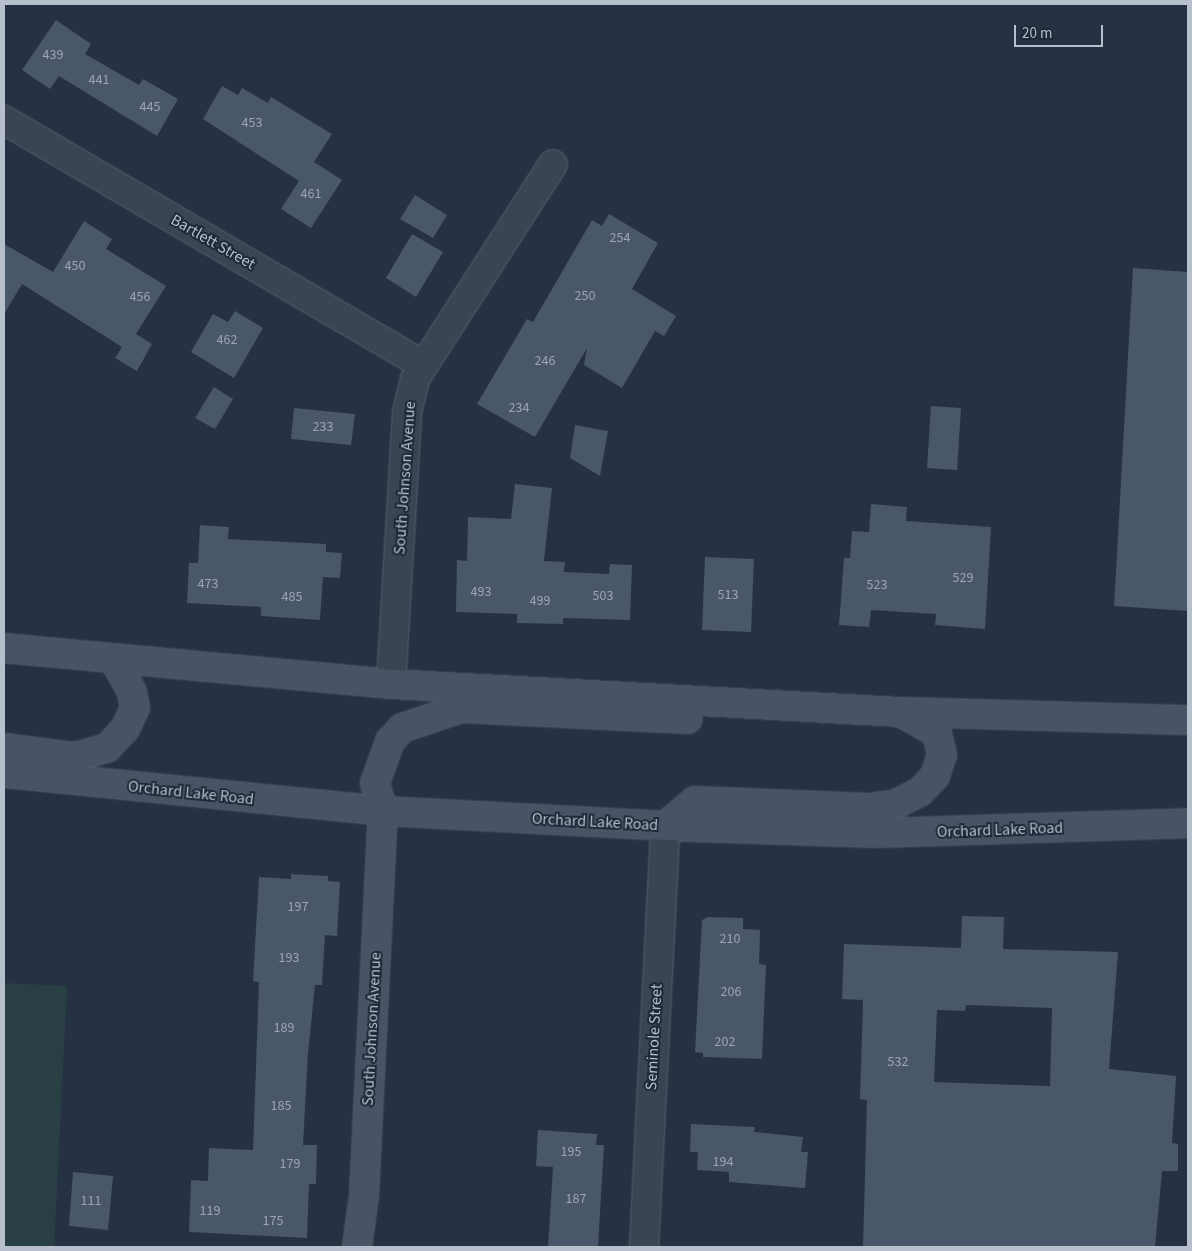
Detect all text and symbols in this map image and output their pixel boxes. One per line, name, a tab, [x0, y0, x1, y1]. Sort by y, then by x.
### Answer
scale bar	[1017, 15, 1106, 47]
text: 20 m	[1022, 23, 1052, 44]
house number: 439	[43, 47, 63, 63]
house number: 441	[89, 72, 109, 88]
house number: 445	[140, 99, 160, 115]
house number: 453	[242, 115, 262, 131]
house number: 461	[301, 186, 321, 202]
street label: Bartlett Street	[167, 210, 259, 274]
house number: 254	[610, 230, 630, 246]
house number: 450	[65, 258, 85, 274]
house number: 250	[575, 288, 595, 304]
house number: 456	[130, 289, 150, 305]
house number: 462	[217, 332, 237, 348]
house number: 246	[535, 353, 555, 369]
house number: 234	[509, 400, 529, 416]
street label: South Johnson Avenue	[390, 401, 420, 555]
house number: 233	[313, 419, 333, 435]
house number: 529	[953, 570, 973, 586]
house number: 473	[198, 576, 218, 592]
house number: 523	[867, 577, 887, 593]
house number: 493	[471, 584, 491, 600]
house number: 513	[718, 587, 738, 603]
house number: 503	[593, 588, 613, 604]
house number: 485	[282, 589, 302, 605]
house number: 499	[530, 593, 550, 609]
street label: Orchard Lake Road	[127, 777, 255, 809]
street label: Orchard Lake Road	[531, 809, 659, 835]
street label: Orchard Lake Road	[936, 818, 1064, 842]
house number: 197	[288, 899, 308, 915]
house number: 210	[720, 931, 740, 947]
house number: 193	[279, 950, 299, 966]
street label: South Johnson Avenue	[358, 952, 386, 1106]
street label: Seminole Street	[642, 983, 666, 1091]
house number: 206	[721, 984, 741, 1000]
house number: 189	[274, 1020, 294, 1036]
house number: 202	[715, 1034, 735, 1050]
house number: 532	[888, 1054, 908, 1070]
house number: 185	[271, 1098, 291, 1114]
house number: 195	[561, 1144, 581, 1160]
house number: 194	[713, 1154, 733, 1170]
house number: 179	[280, 1156, 300, 1172]
house number: 187	[566, 1191, 586, 1207]
house number: 111	[81, 1193, 101, 1209]
house number: 119	[200, 1203, 220, 1219]
house number: 175	[263, 1213, 283, 1229]

